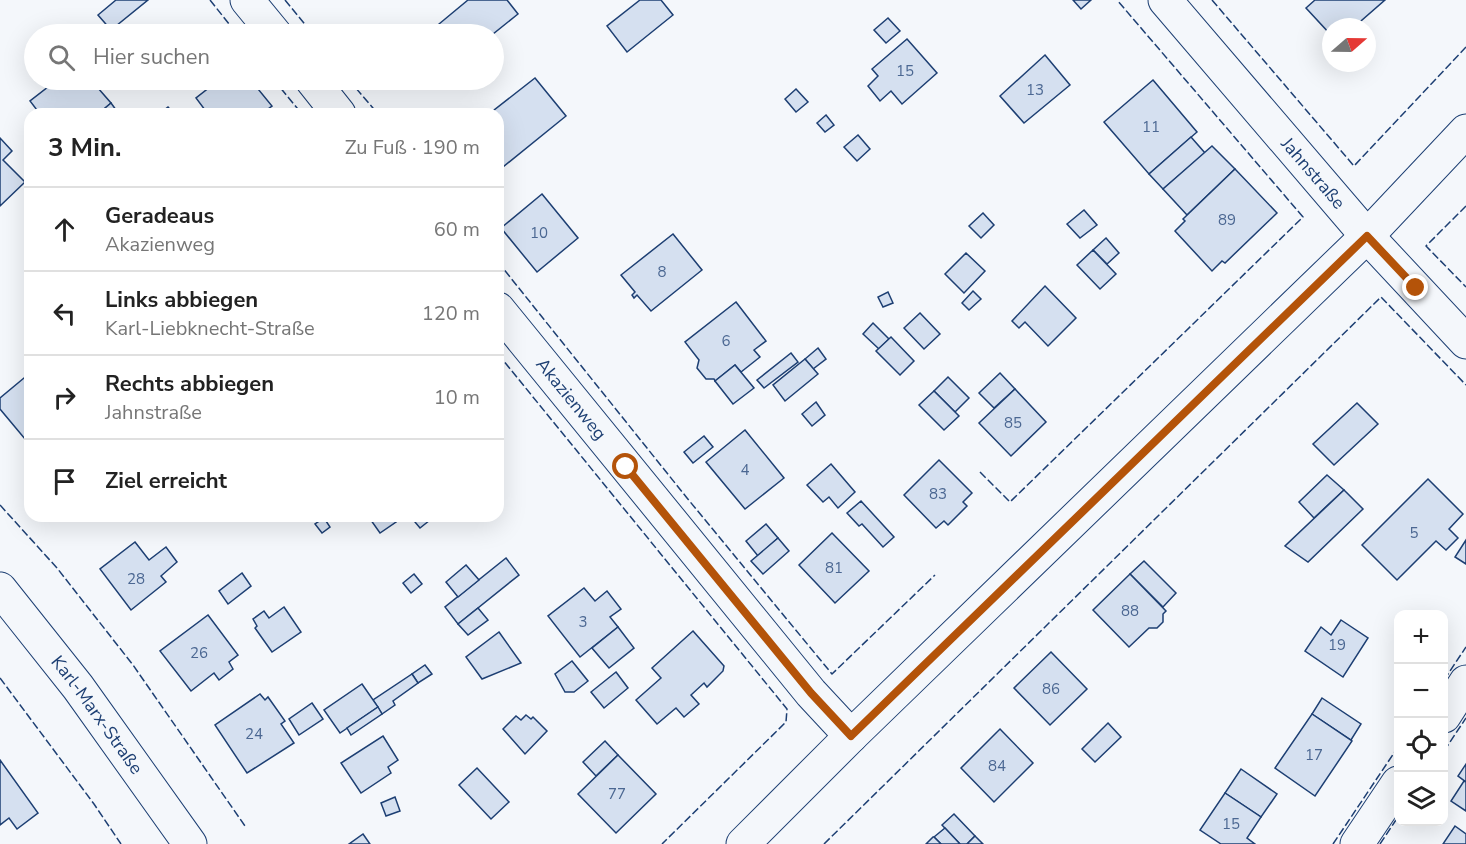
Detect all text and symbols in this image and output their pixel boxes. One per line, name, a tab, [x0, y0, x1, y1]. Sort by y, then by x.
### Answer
north arrow	[1322, 18, 1376, 72]
search box	[24, 24, 504, 90]
icon: search	[45, 41, 78, 74]
text: Hier suchen	[93, 42, 210, 72]
house number: 15	[896, 61, 914, 81]
house number: 13	[1026, 80, 1044, 100]
house number: 11	[1142, 117, 1160, 137]
text: 3 Min.	[48, 130, 121, 165]
street label: Jahnstraße	[1275, 131, 1351, 214]
text: Zu Fuß · 190 m	[345, 134, 480, 161]
text: Geradeaus	[105, 201, 214, 231]
house number: 89	[1218, 210, 1236, 230]
icon: ahead	[48, 213, 81, 246]
text: 60 m	[434, 216, 480, 243]
house number: 10	[530, 223, 548, 243]
text: Akazienweg	[105, 231, 215, 258]
house number: 8	[657, 262, 667, 282]
route end	[1402, 274, 1428, 300]
text: Links abbiegen	[105, 285, 258, 315]
icon: left	[48, 297, 81, 330]
text: 120 m	[422, 300, 480, 327]
text: Karl-Liebknecht-Straße	[105, 315, 315, 342]
house number: 6	[721, 331, 731, 351]
street label: Akazienweg	[531, 353, 612, 445]
text: Rechts abbiegen	[105, 369, 274, 399]
icon: right	[48, 381, 81, 414]
text: 10 m	[434, 384, 480, 411]
text: Jahnstraße	[105, 399, 202, 426]
house number: 85	[1004, 413, 1022, 433]
route start	[612, 453, 638, 479]
house number: 4	[740, 460, 750, 480]
icon: arrive	[48, 465, 81, 498]
text: Ziel erreicht	[105, 466, 227, 496]
house number: 83	[929, 484, 947, 504]
house number: 5	[1409, 523, 1419, 543]
house number: 81	[825, 558, 843, 578]
house number: 28	[127, 569, 145, 589]
house number: 88	[1121, 601, 1139, 621]
map controls	[1394, 610, 1448, 826]
button: +	[1394, 610, 1448, 664]
house number: 3	[578, 612, 588, 632]
house number: 19	[1328, 635, 1346, 655]
house number: 26	[190, 643, 208, 663]
street label: Karl-Marx-Straße	[46, 651, 149, 779]
button: −	[1394, 664, 1448, 718]
house number: 86	[1042, 679, 1060, 699]
button: locate	[1394, 718, 1448, 772]
house number: 24	[245, 724, 263, 744]
house number: 17	[1305, 745, 1323, 765]
house number: 84	[988, 756, 1006, 776]
button: layers	[1394, 772, 1448, 826]
house number: 77	[608, 784, 626, 804]
house number: 15	[1222, 814, 1240, 834]

